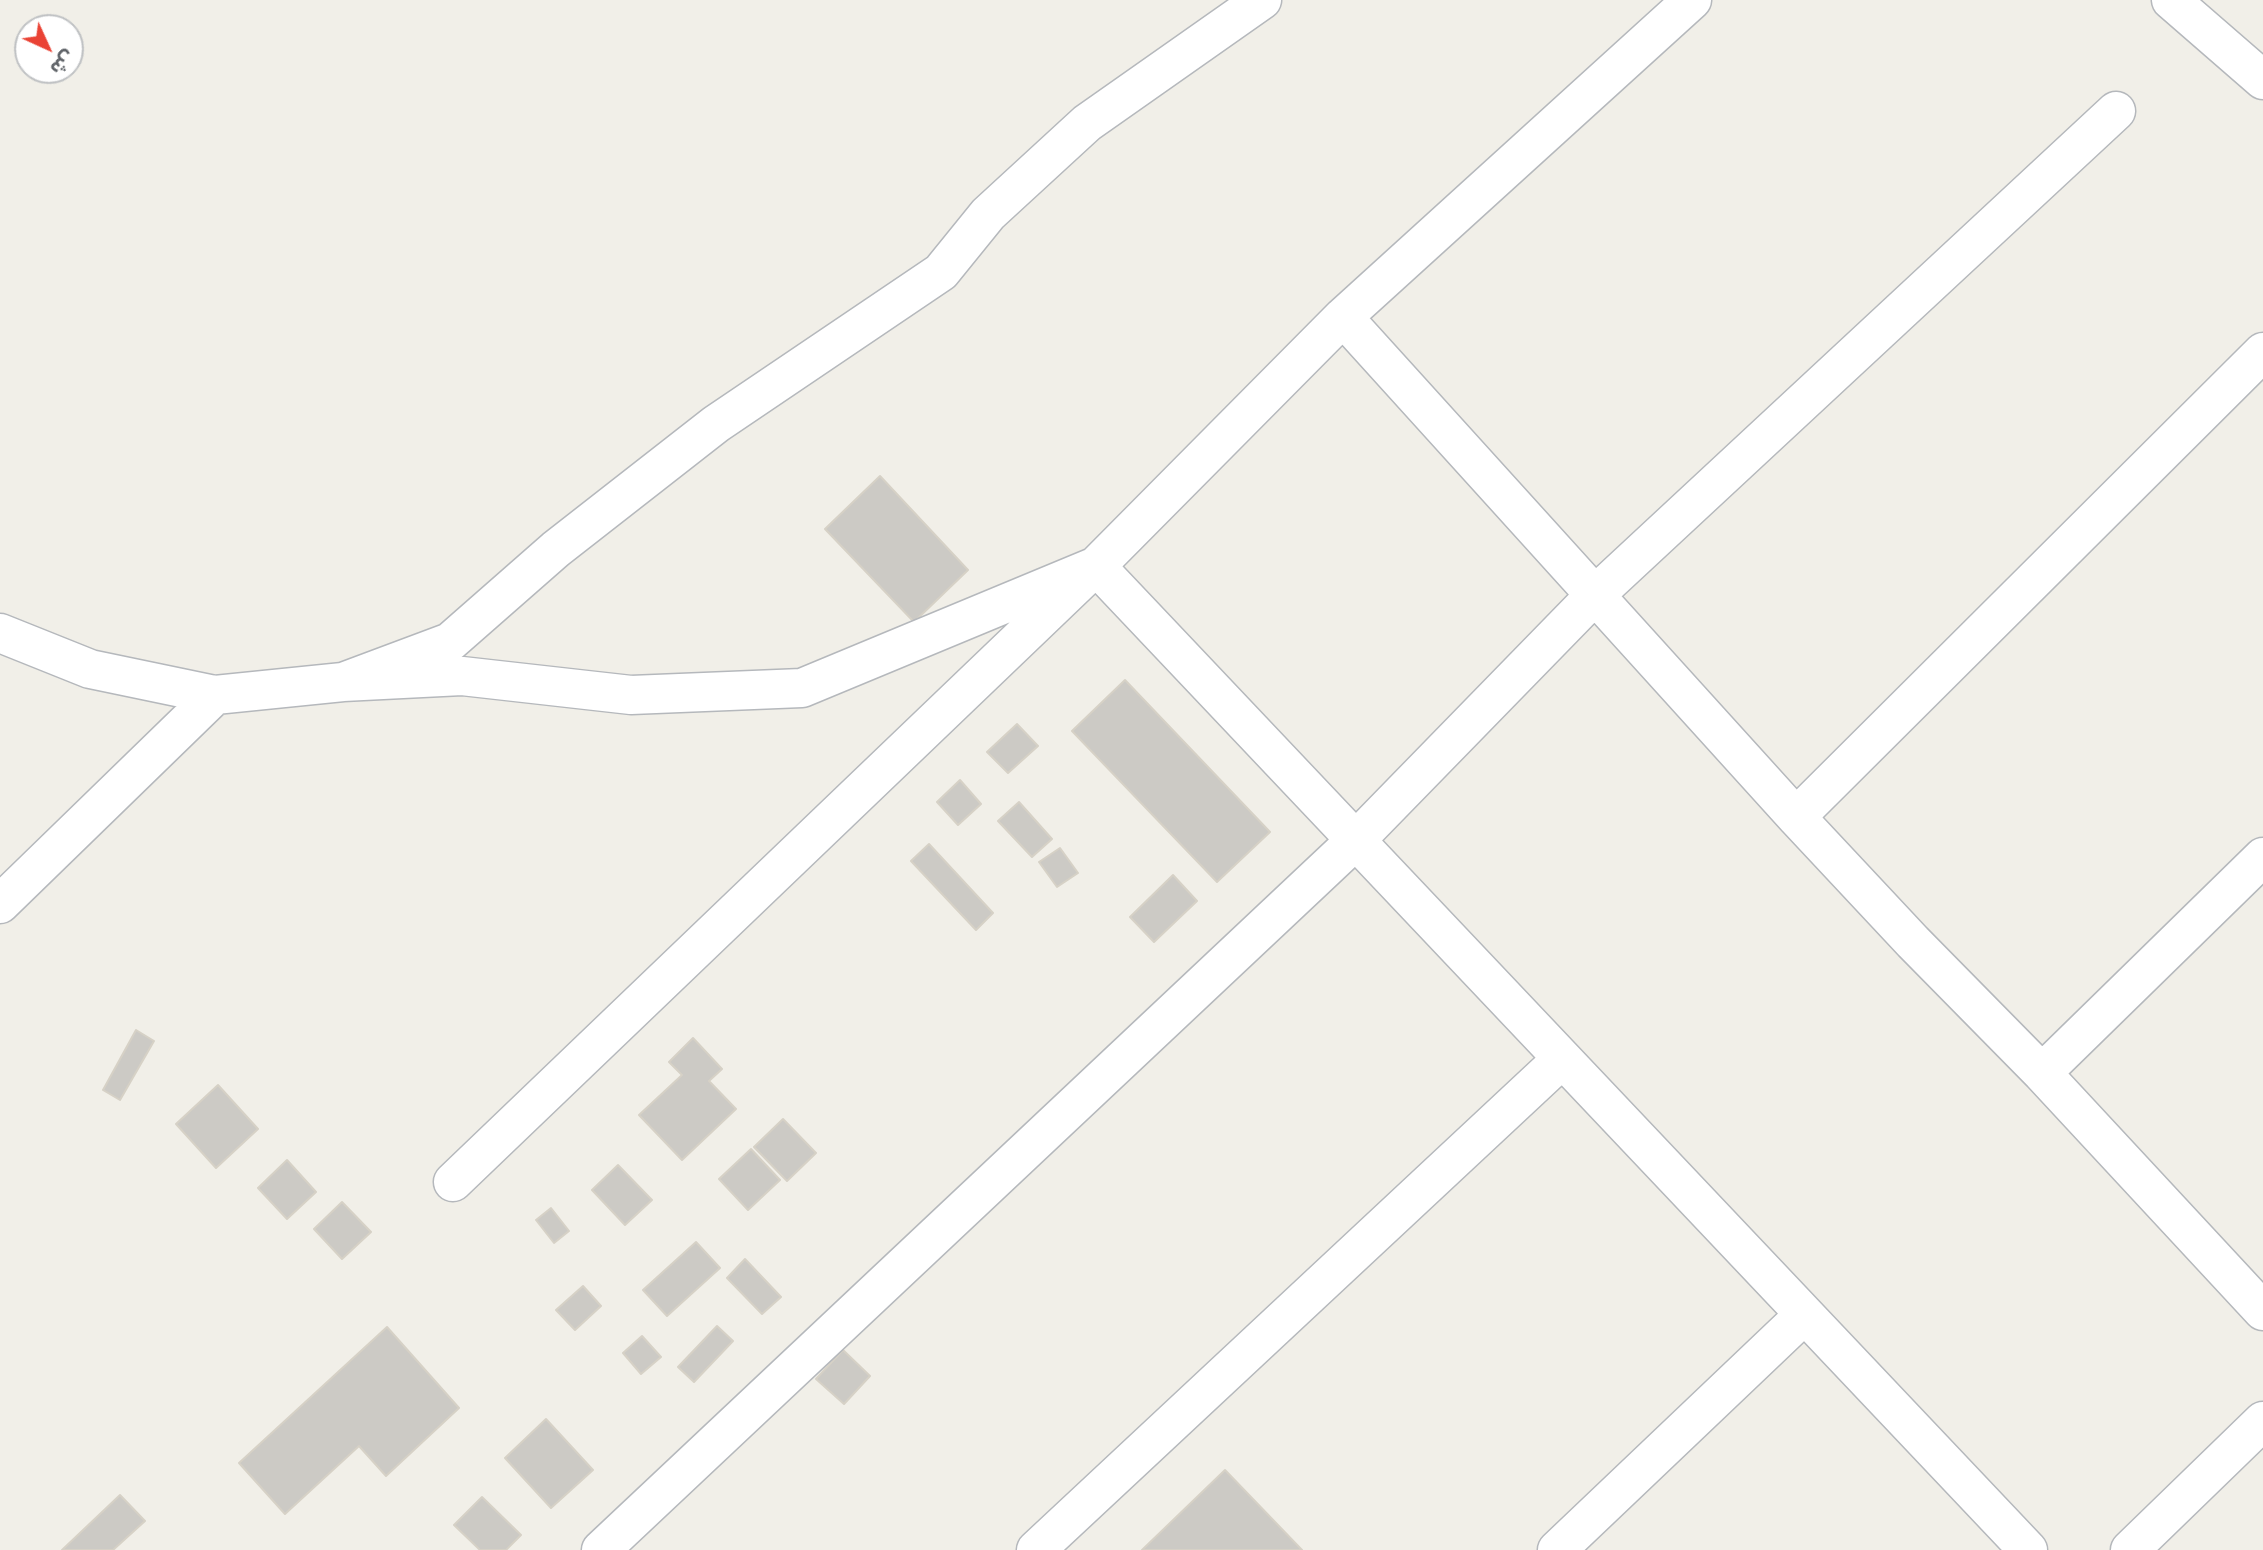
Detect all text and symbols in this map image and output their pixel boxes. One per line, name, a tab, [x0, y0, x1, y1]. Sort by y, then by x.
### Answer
north arrow	[14, 14, 84, 84]
text: ش	[45, 45, 80, 80]

